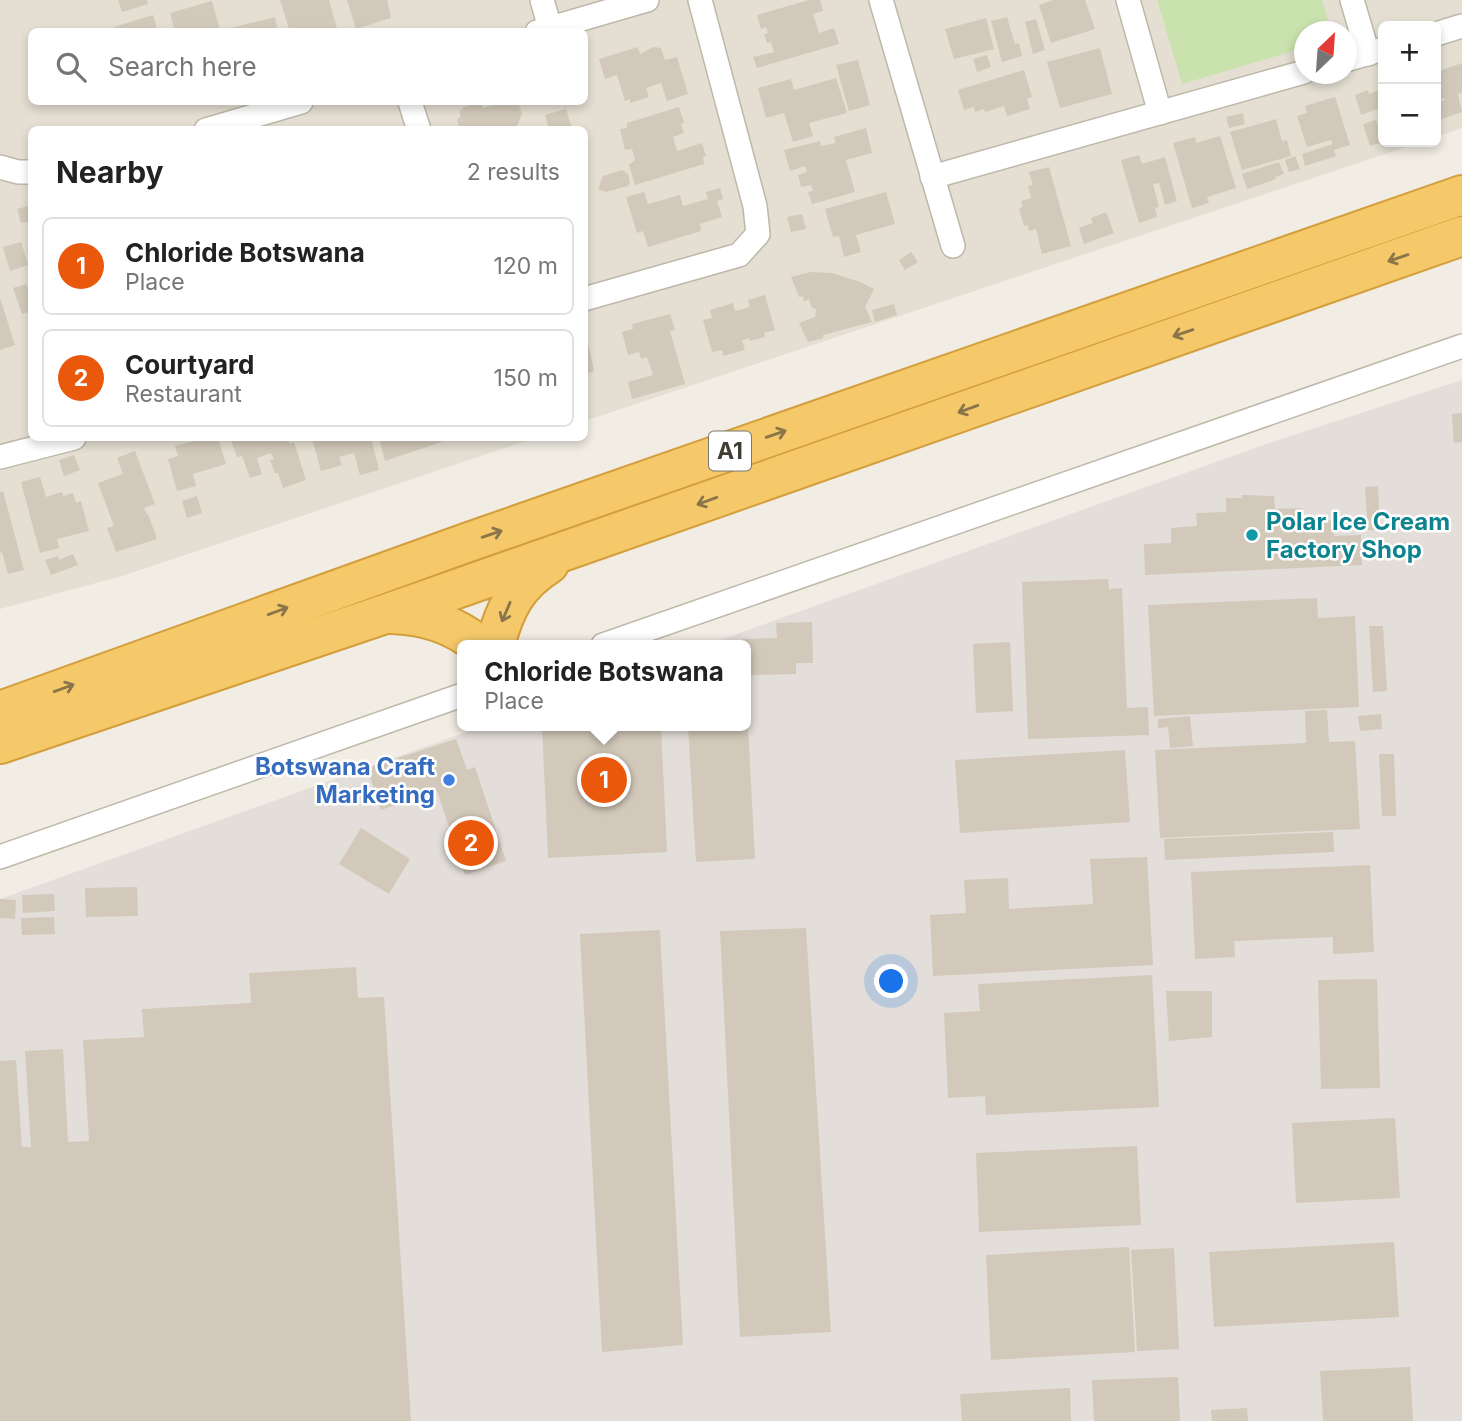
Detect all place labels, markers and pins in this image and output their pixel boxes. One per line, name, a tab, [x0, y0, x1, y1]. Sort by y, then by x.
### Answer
place label: Polar Ice Cream Factory Shop	[1266, 507, 1450, 564]
marker: Polar Ice Cream Factory Shop	[1244, 527, 1260, 543]
place label: Botswana Craft Marketing	[255, 752, 435, 809]
pin: 1	[581, 754, 627, 806]
marker: Botswana Craft Marketing	[441, 772, 457, 788]
pin: 2	[448, 817, 494, 869]

